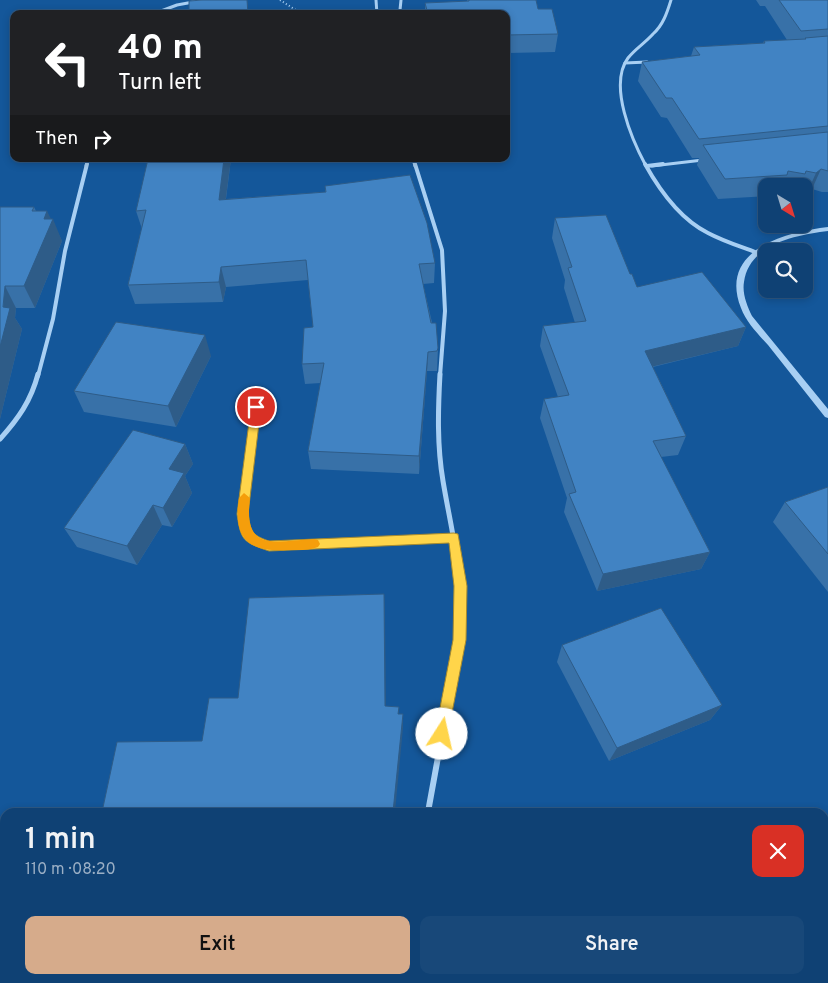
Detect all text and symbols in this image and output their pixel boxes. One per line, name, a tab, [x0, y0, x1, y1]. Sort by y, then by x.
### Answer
text: 40 m	[118, 27, 203, 71]
icon: left	[35, 30, 100, 95]
text: Turn left	[118, 70, 201, 97]
icon: right	[88, 125, 116, 153]
text: Then	[35, 127, 78, 151]
north arrow	[758, 178, 812, 232]
map controls	[758, 178, 813, 298]
button: search	[758, 243, 813, 298]
pin	[235, 386, 277, 428]
icon: arrive	[242, 393, 270, 421]
position arrow	[415, 707, 467, 759]
text: 1 min	[25, 822, 96, 859]
button: close	[752, 825, 804, 877]
text: 110 m · 08:20	[25, 860, 116, 880]
button: Exit	[25, 916, 410, 974]
button: Share	[420, 916, 804, 974]

